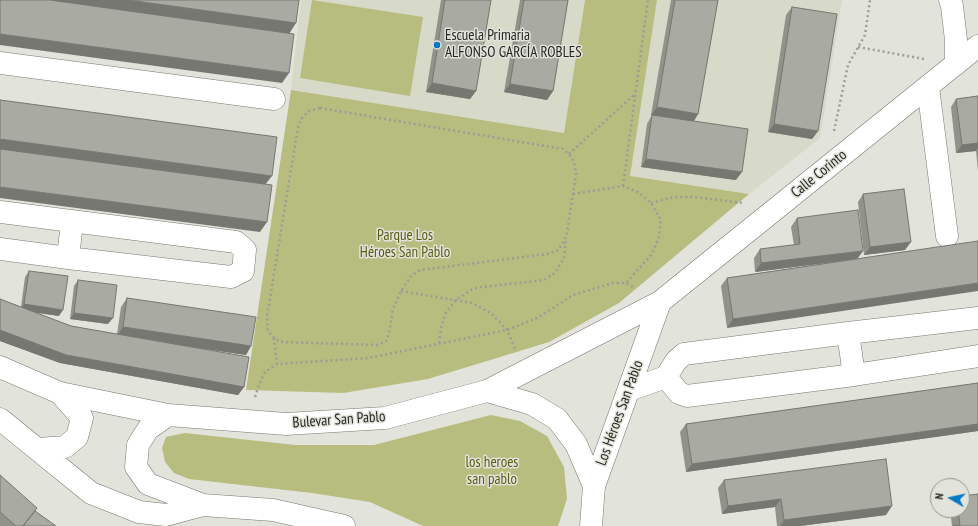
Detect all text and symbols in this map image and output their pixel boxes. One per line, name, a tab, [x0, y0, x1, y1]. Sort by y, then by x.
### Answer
place label: Escuela Primaria ALFONSO GARCÍA ROBLES	[445, 27, 582, 62]
marker: Escuela Primaria ALFONSO GARCÍA ROBLES	[432, 40, 442, 50]
street label: Calle Corinto	[788, 146, 850, 202]
park label: Parque Los Héroes San Pablo	[360, 227, 450, 262]
street label: Los Héroes San Pablo	[593, 358, 647, 468]
street label: Bulevar San Pablo	[292, 408, 386, 432]
park label: los heroes san pablo	[466, 454, 518, 489]
north arrow	[930, 478, 970, 518]
text: N	[932, 492, 947, 500]

